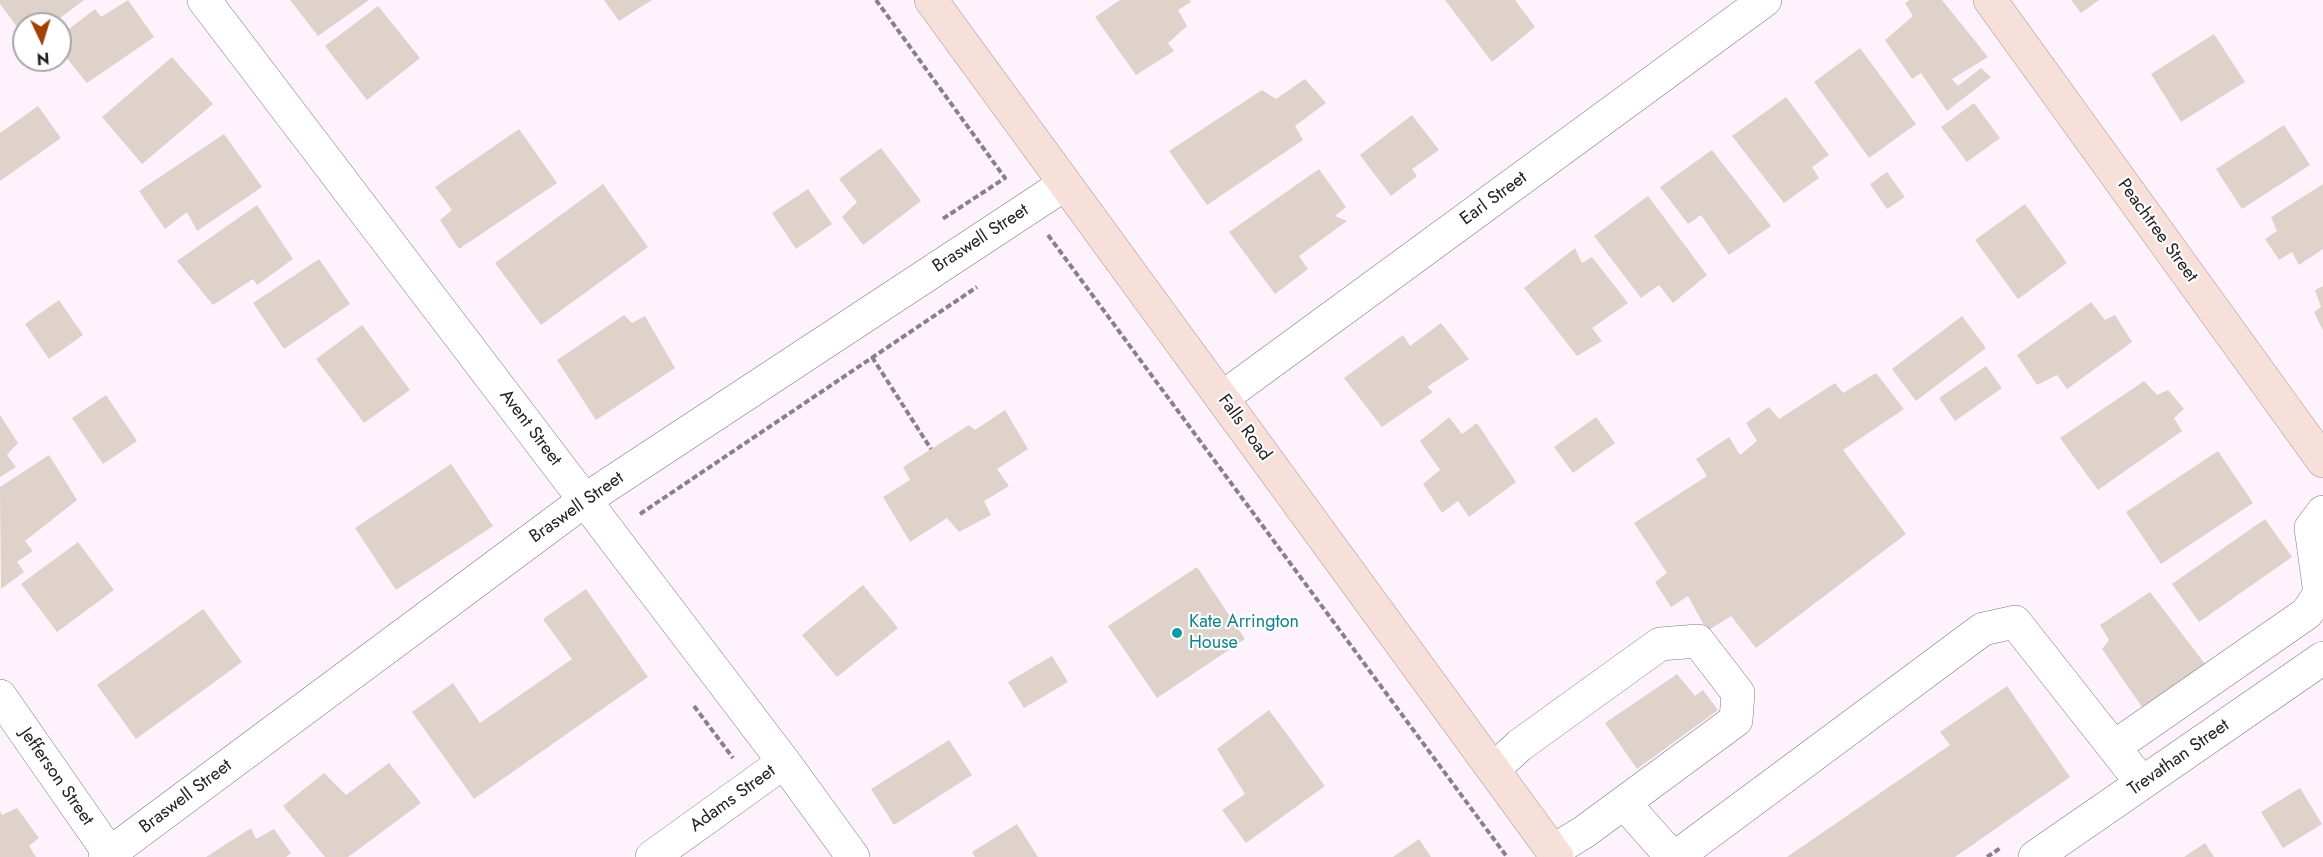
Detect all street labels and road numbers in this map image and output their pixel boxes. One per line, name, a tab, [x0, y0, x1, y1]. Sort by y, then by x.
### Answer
street label: Earl Street	[1456, 168, 1532, 230]
street label: Peachtree Street	[2112, 175, 2202, 287]
street label: Braswell Street	[929, 200, 1033, 278]
street label: Avent Street	[494, 386, 566, 470]
street label: Falls Road	[1213, 391, 1275, 465]
street label: Braswell Street	[526, 468, 628, 548]
street label: Trevathan Street	[2124, 715, 2234, 801]
street label: Jefferson Street	[14, 724, 98, 830]
street label: Braswell Street	[136, 755, 236, 839]
street label: Adams Street	[686, 761, 780, 837]

